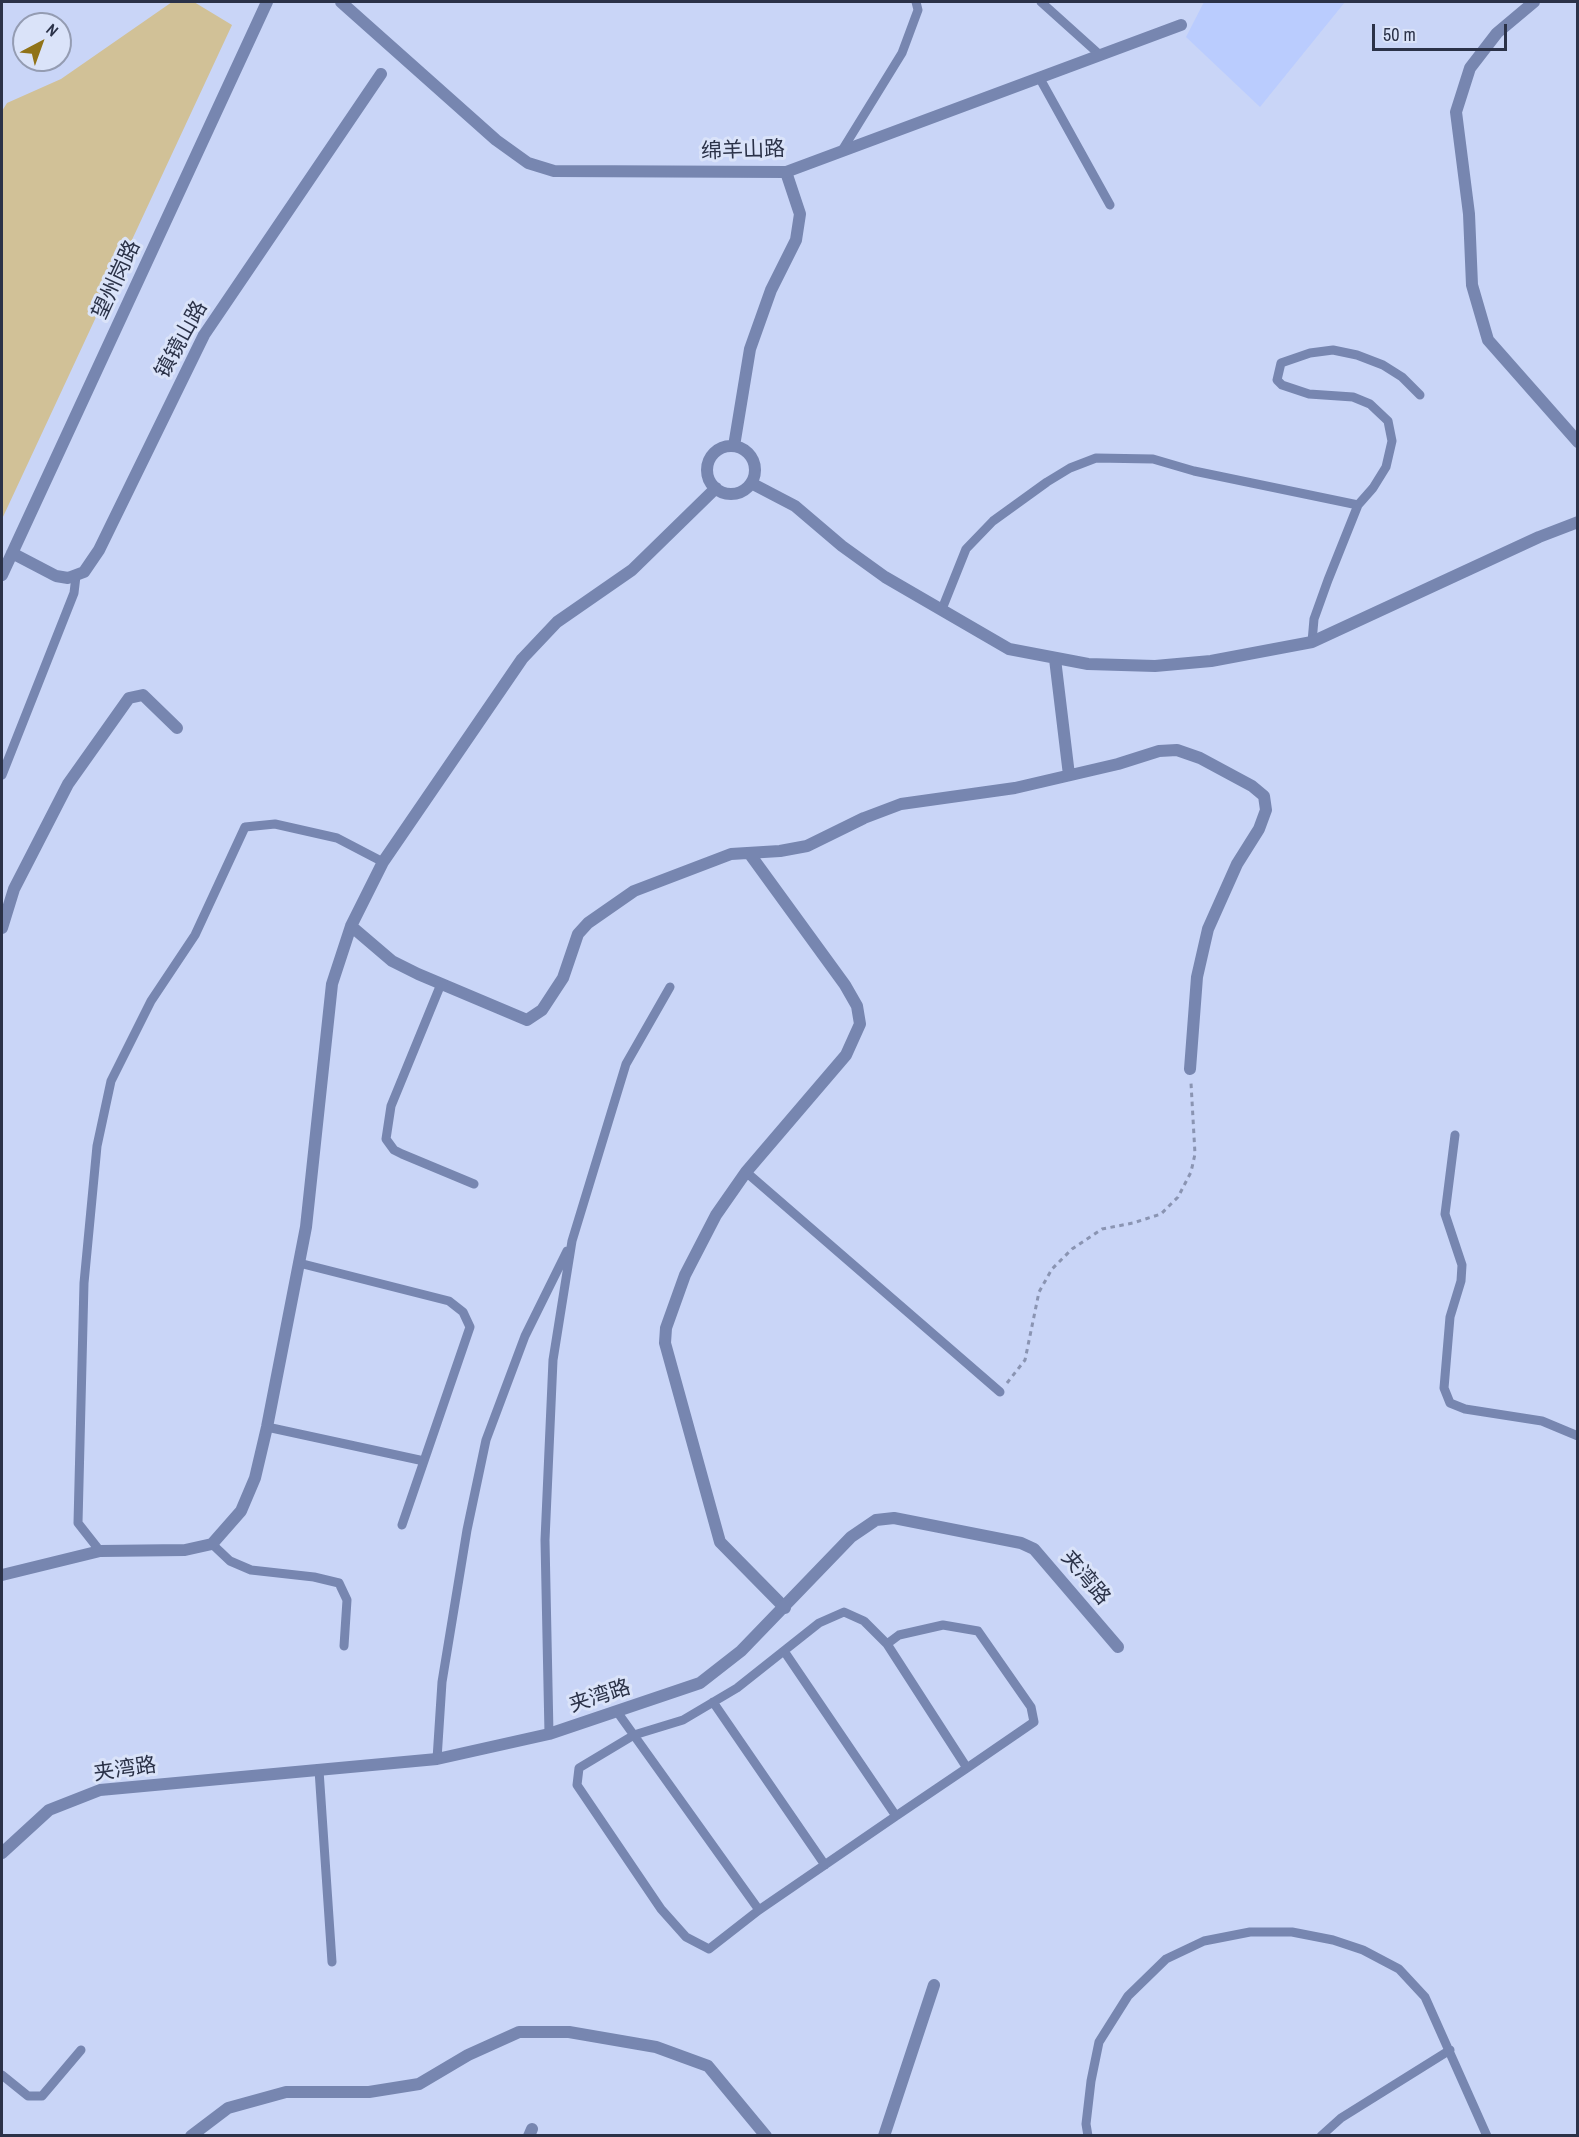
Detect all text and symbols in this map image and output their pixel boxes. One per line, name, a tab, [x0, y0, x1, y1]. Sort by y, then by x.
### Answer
north arrow	[12, 12, 72, 72]
scale bar	[1375, 12, 1510, 50]
text: N	[42, 19, 63, 41]
text: 50 m	[1383, 22, 1416, 47]
street label: 绵羊山路	[701, 137, 785, 165]
street label: 望州岗路	[88, 237, 146, 323]
street label: 镇镜山路	[151, 297, 213, 383]
street label: 夹湾路	[1055, 1546, 1115, 1610]
street label: 夹湾路	[566, 1675, 634, 1719]
street label: 夹湾路	[92, 1753, 158, 1787]

